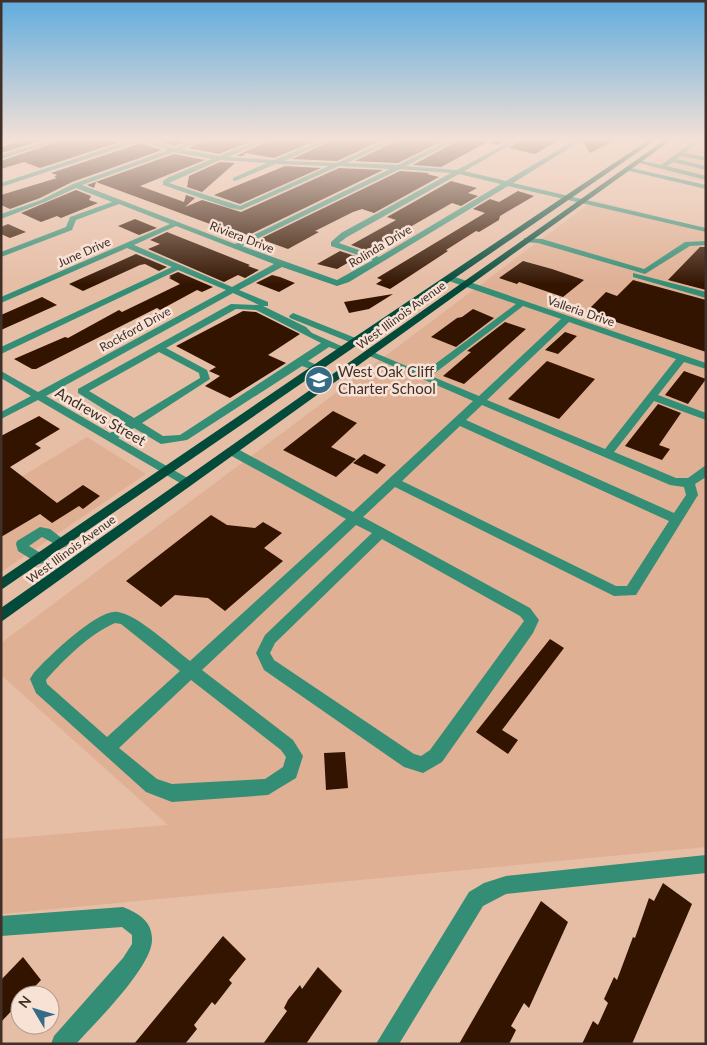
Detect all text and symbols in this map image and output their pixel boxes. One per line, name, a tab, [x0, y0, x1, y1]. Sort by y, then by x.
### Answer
street label: Riviera Drive	[208, 218, 276, 256]
street label: Rolinda Drive	[346, 221, 414, 271]
street label: June Drive	[55, 234, 113, 270]
street label: West Illinois Avenue	[354, 278, 448, 352]
street label: Valleria Drive	[545, 292, 617, 330]
street label: Rockford Drive	[97, 303, 173, 355]
place label: West Oak Cliff Charter School	[338, 362, 436, 397]
school or university icon: West Oak Cliff Charter School	[304, 365, 334, 395]
street label: Andrews Street	[53, 383, 150, 449]
street label: West Illinois Avenue	[24, 512, 118, 586]
north arrow	[10, 985, 60, 1035]
text: N	[14, 992, 34, 1011]

